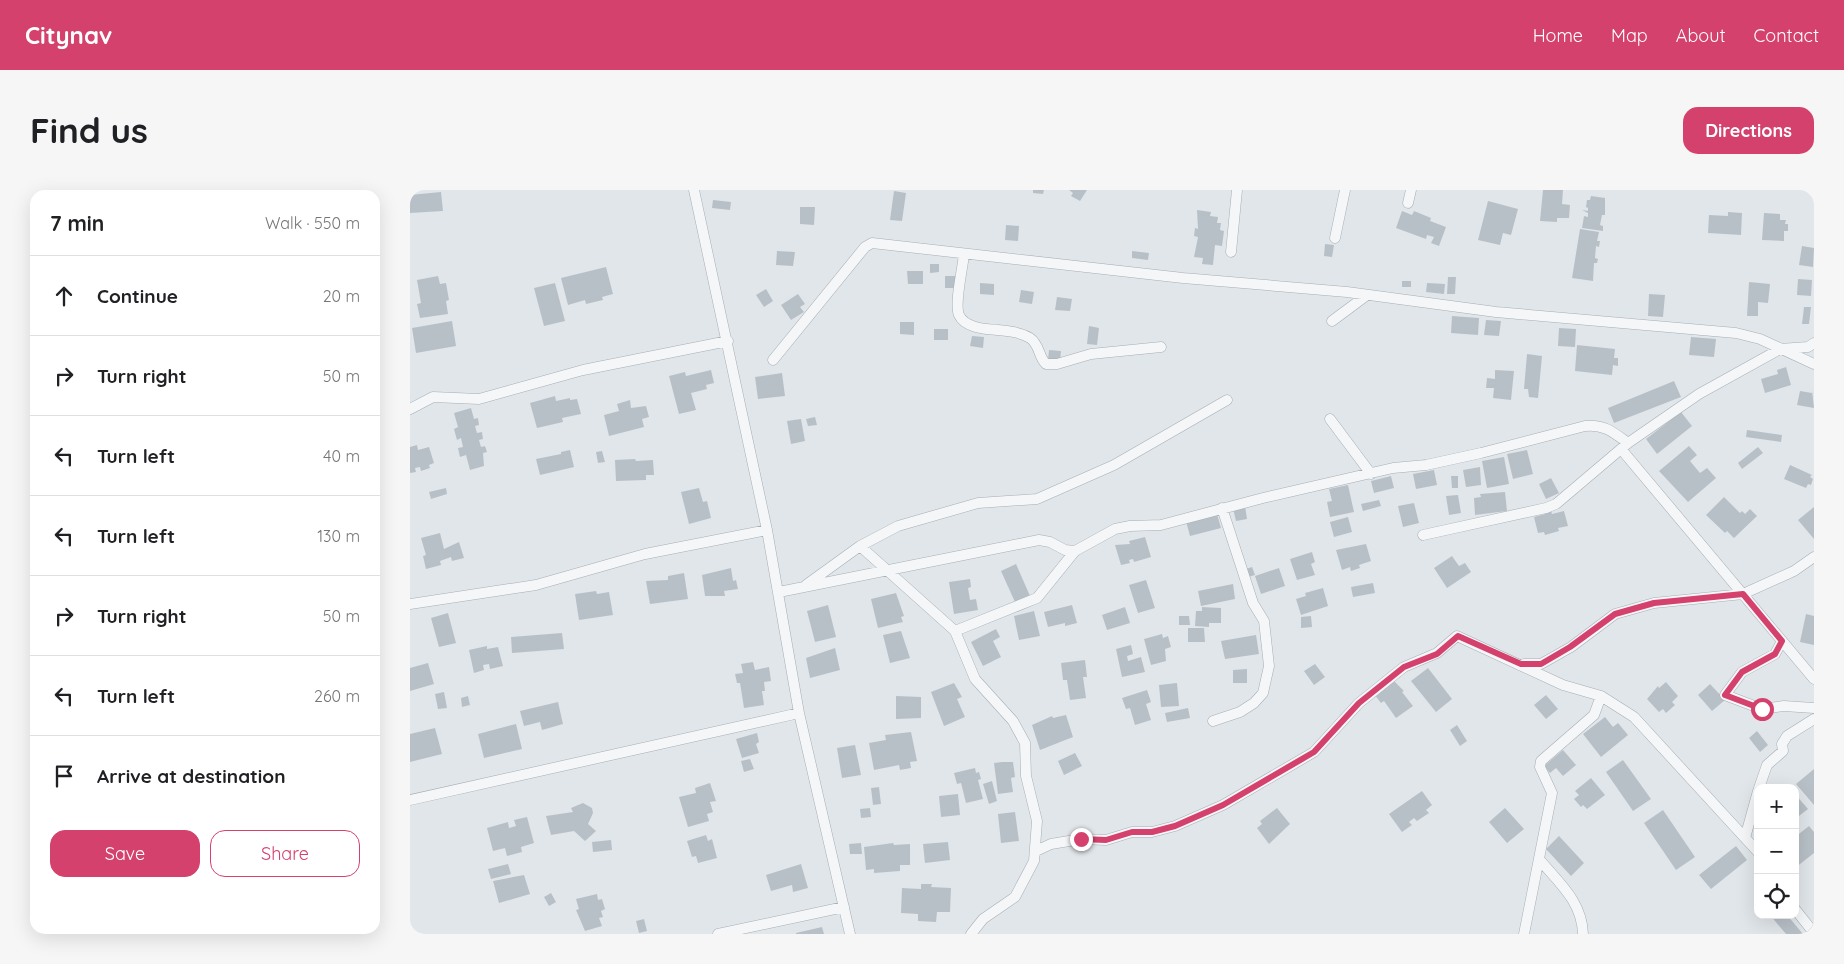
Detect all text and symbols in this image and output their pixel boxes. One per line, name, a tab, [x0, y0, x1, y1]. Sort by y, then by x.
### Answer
text: Citynav	[25, 20, 112, 50]
text: Home	[1533, 24, 1583, 47]
text: Map	[1611, 24, 1648, 47]
text: About	[1676, 24, 1726, 47]
text: Contact	[1754, 24, 1819, 47]
button: Directions	[1683, 107, 1814, 154]
text: Find us	[30, 108, 148, 152]
text: 7 min	[50, 210, 104, 236]
text: Walk · 550 m	[265, 213, 360, 233]
icon: ahead	[50, 282, 78, 310]
text: Continue	[97, 284, 178, 308]
text: 20 m	[323, 286, 360, 306]
icon: right	[50, 362, 78, 390]
text: Turn right	[97, 364, 186, 388]
text: 50 m	[323, 366, 360, 386]
icon: left	[50, 442, 78, 470]
text: Turn left	[97, 444, 175, 468]
text: 40 m	[323, 446, 360, 466]
icon: left	[50, 522, 78, 550]
text: Turn left	[97, 524, 175, 548]
text: 130 m	[317, 526, 360, 546]
icon: right	[50, 602, 78, 630]
text: Turn right	[97, 604, 186, 628]
text: 50 m	[323, 606, 360, 626]
icon: left	[50, 682, 78, 710]
text: Turn left	[97, 684, 175, 708]
text: 260 m	[314, 686, 360, 706]
route start	[1751, 698, 1774, 721]
icon: arrive	[50, 762, 78, 790]
text: Arrive at destination	[97, 764, 286, 788]
map controls	[1754, 784, 1799, 919]
button: +	[1754, 784, 1799, 829]
route end	[1070, 828, 1093, 851]
button: −	[1754, 829, 1799, 874]
button: Save	[50, 830, 200, 877]
button: Share	[210, 830, 360, 877]
button: locate	[1754, 874, 1799, 919]

